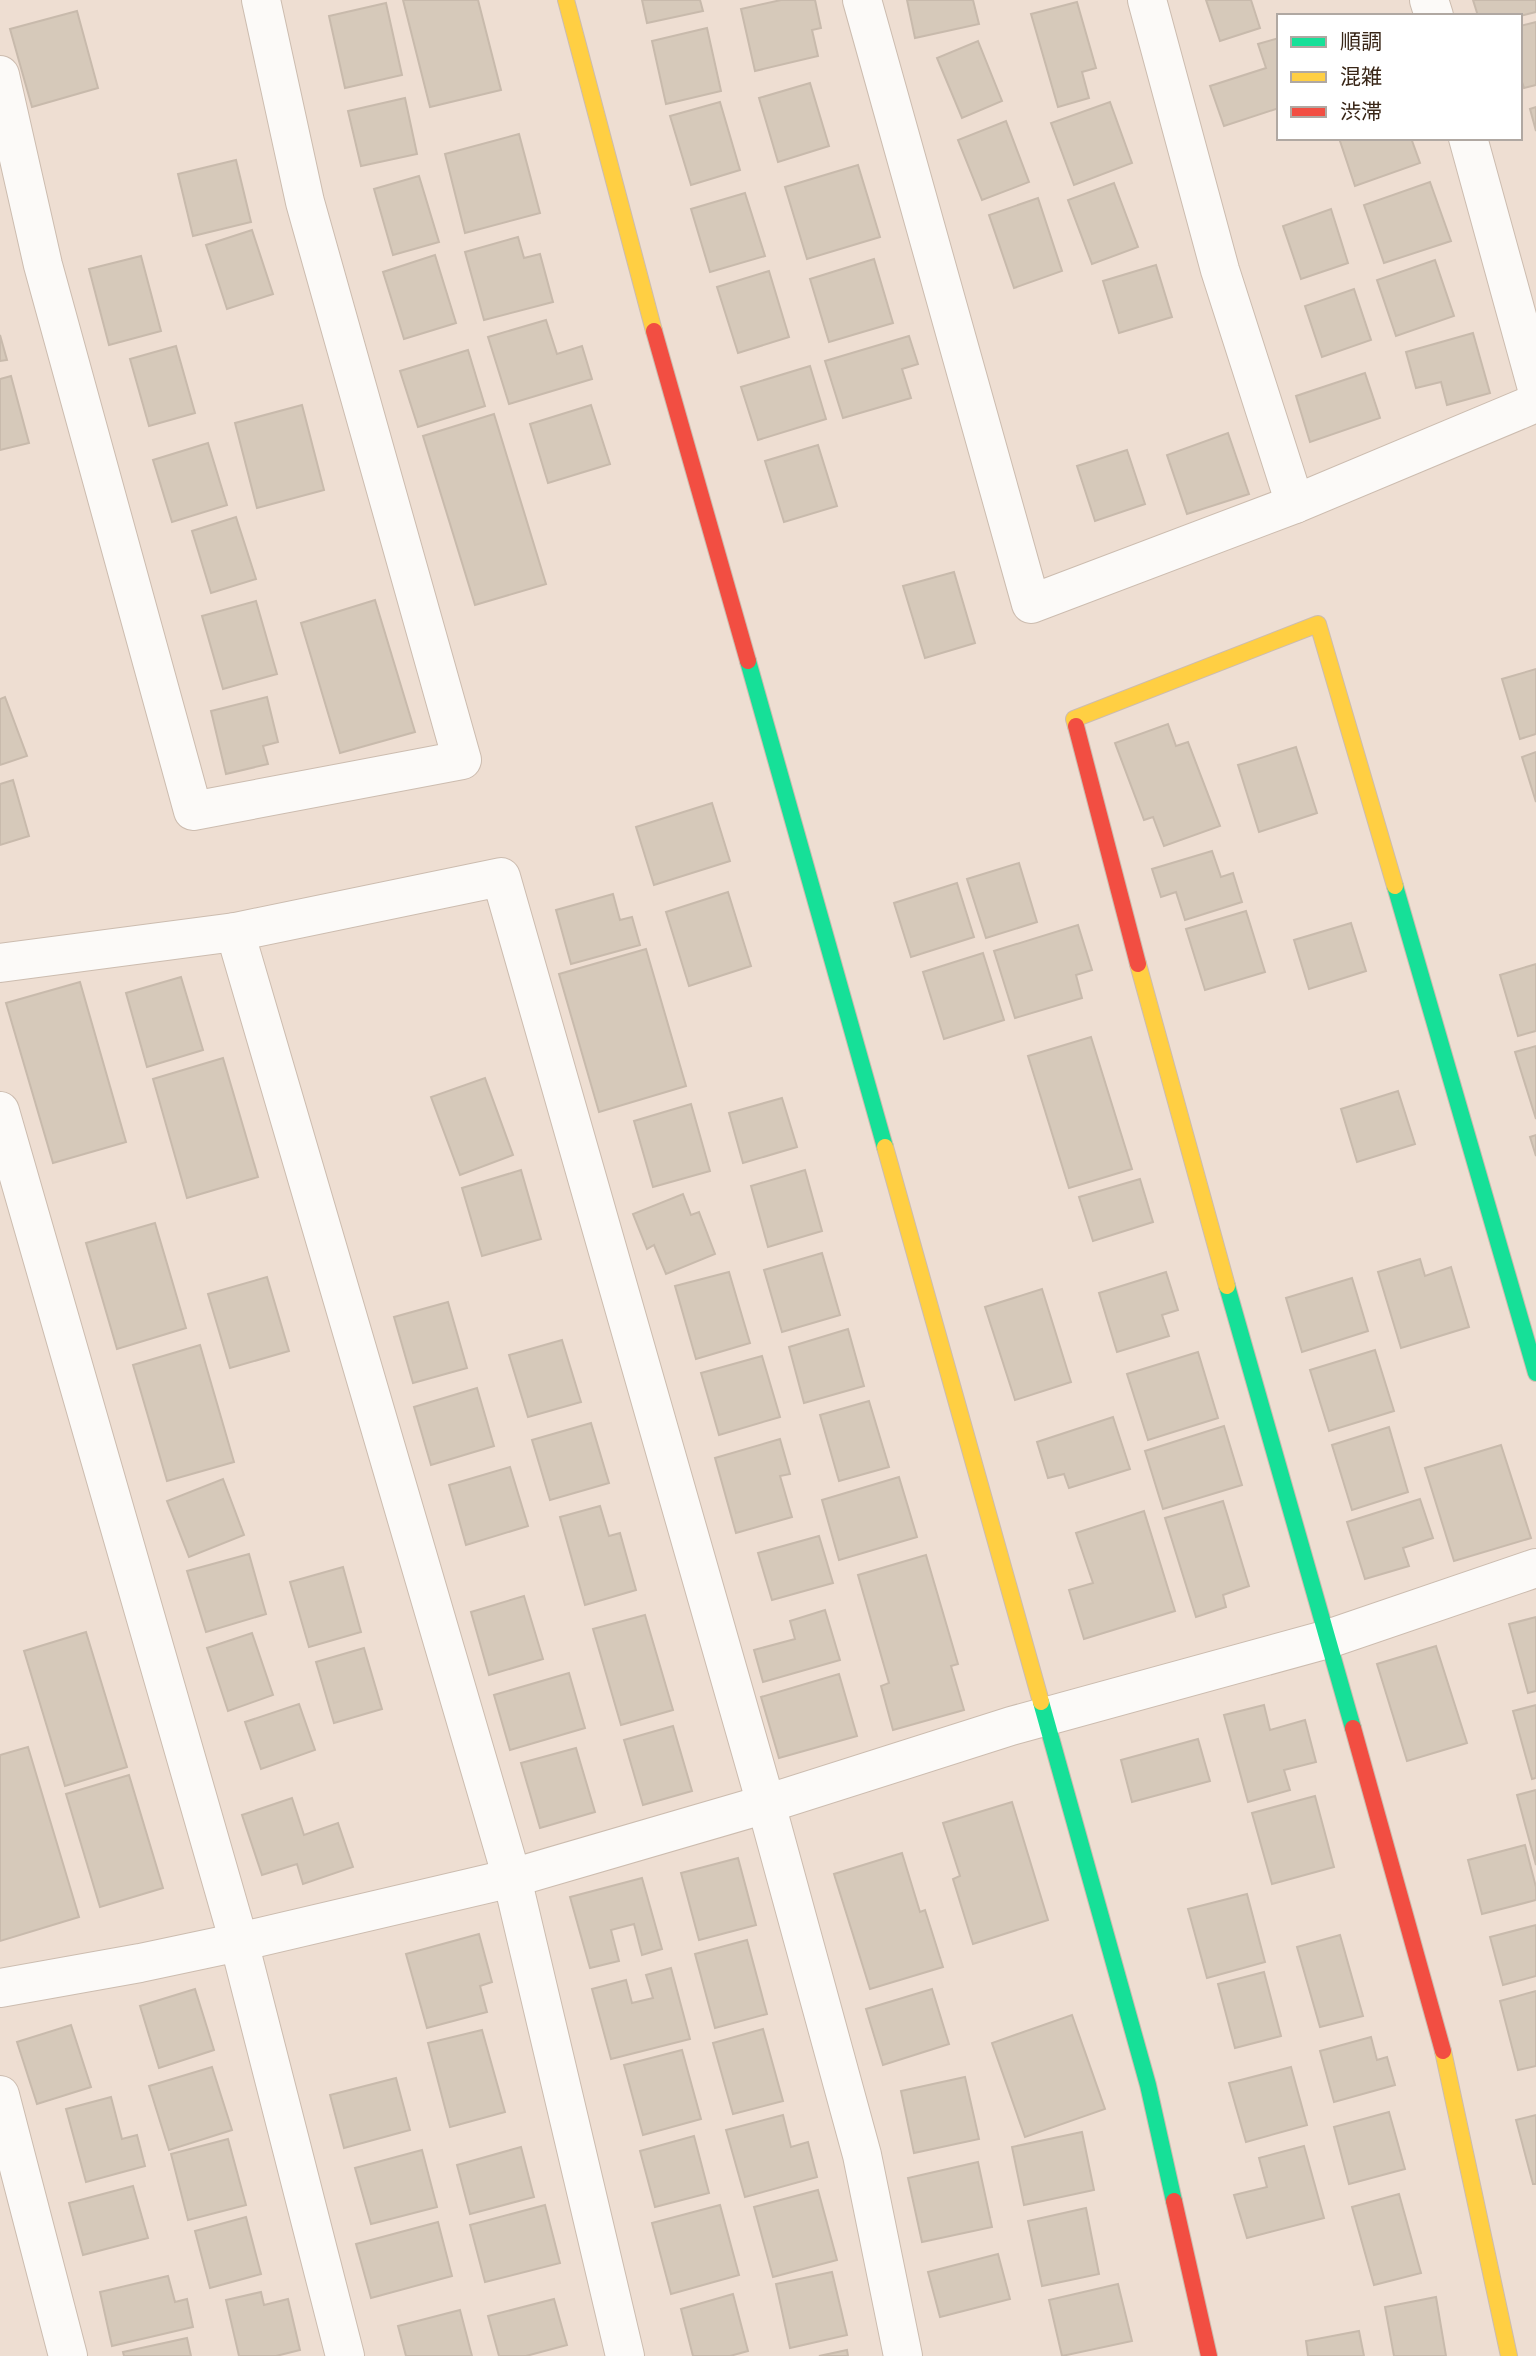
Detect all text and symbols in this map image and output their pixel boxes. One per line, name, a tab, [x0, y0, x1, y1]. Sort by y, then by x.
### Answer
legend	[1277, 14, 1522, 140]
text: 順調	[1340, 29, 1382, 53]
text: 混雑	[1340, 64, 1382, 88]
text: 渋滞	[1340, 99, 1382, 123]

